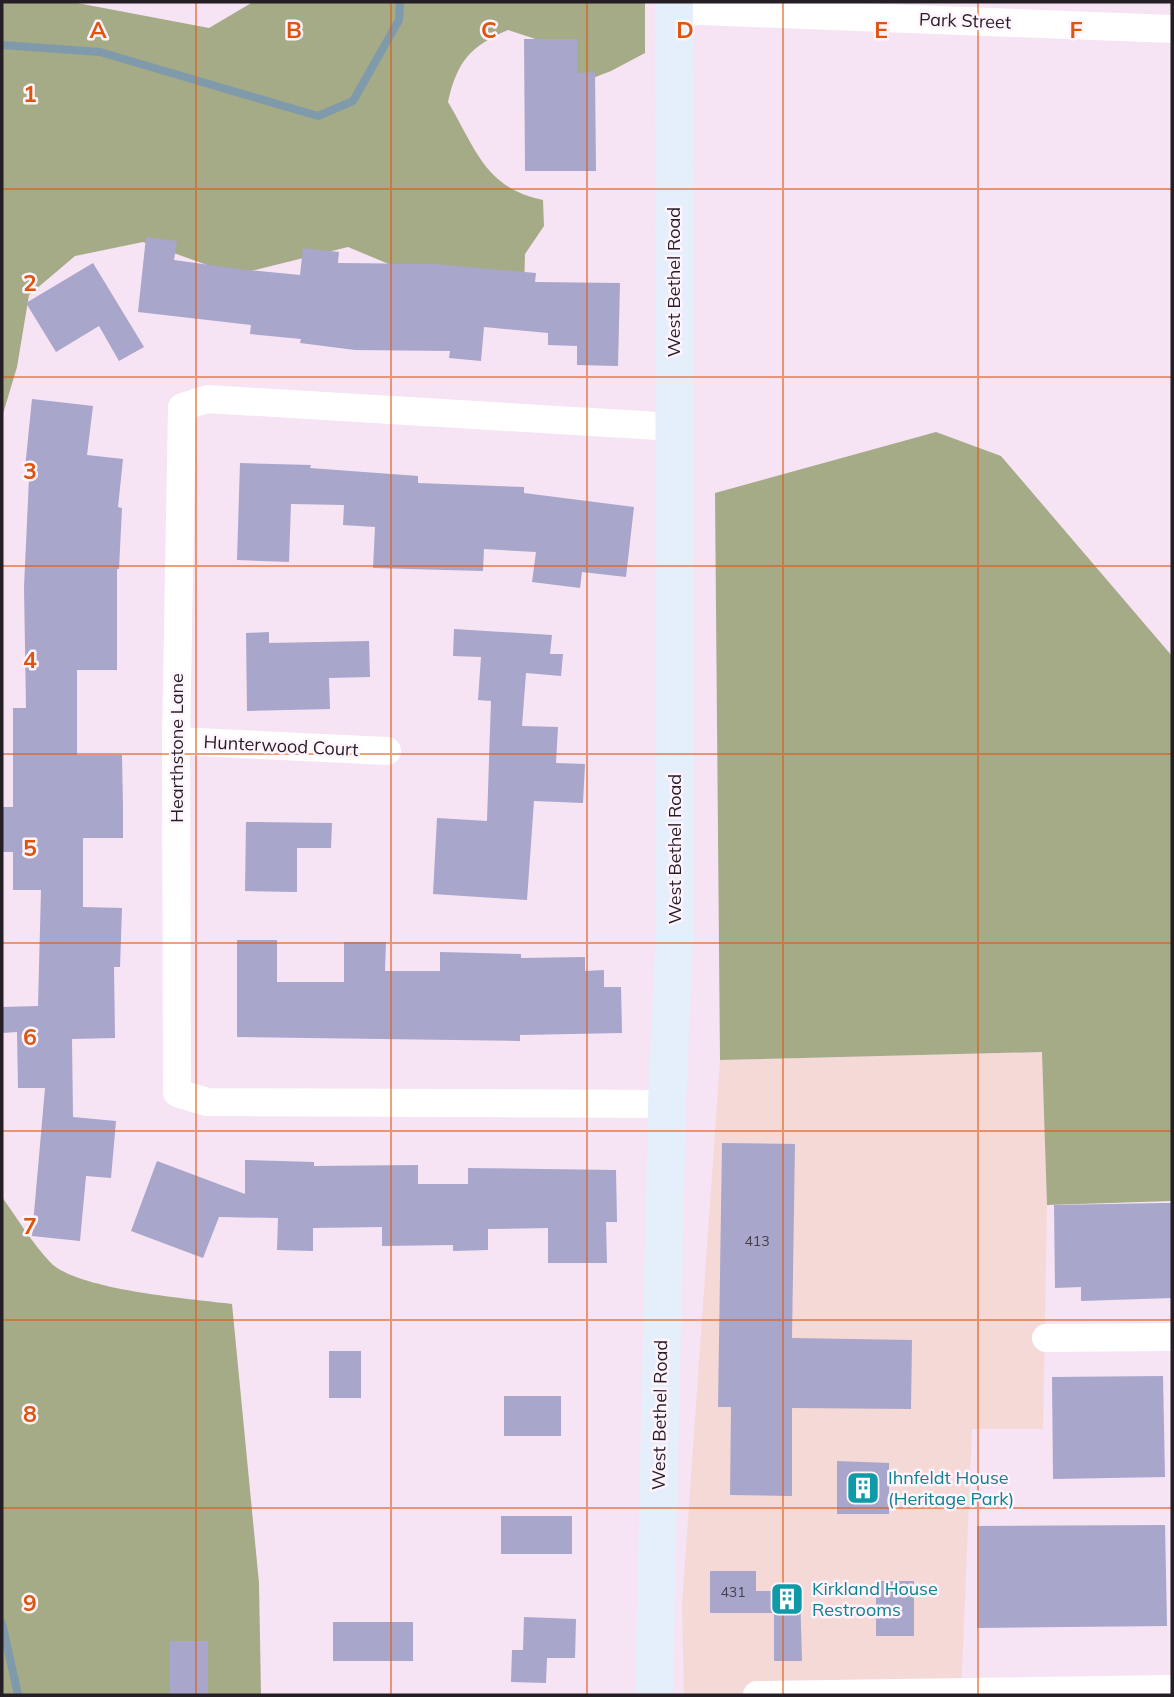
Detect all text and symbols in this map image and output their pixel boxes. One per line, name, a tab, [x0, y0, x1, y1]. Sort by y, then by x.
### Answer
street label: Park Street	[918, 7, 1012, 34]
text: A	[89, 15, 107, 44]
text: B	[286, 15, 302, 44]
text: C	[481, 15, 497, 44]
text: D	[676, 15, 694, 44]
text: E	[874, 15, 888, 44]
text: F	[1069, 15, 1083, 44]
text: 1	[23, 79, 37, 108]
street label: West Bethel Road	[662, 207, 685, 357]
text: 2	[23, 268, 37, 297]
text: 3	[23, 456, 37, 485]
text: 4	[23, 645, 37, 674]
street label: Hearthstone Lane	[165, 673, 188, 823]
street label: Hunterwood Court	[203, 730, 359, 761]
street label: West Bethel Road	[663, 774, 686, 924]
text: 5	[23, 833, 37, 862]
text: 6	[23, 1022, 37, 1051]
text: 7	[23, 1211, 37, 1240]
house number: 413	[744, 1232, 770, 1250]
street label: West Bethel Road	[647, 1340, 672, 1490]
text: 8	[23, 1399, 37, 1428]
place label: Ihnfeldt House (Heritage Park)	[888, 1466, 1014, 1510]
building icon: Ihnfeldt House (Heritage Park)	[844, 1469, 882, 1507]
place label: Kirkland House Restrooms	[812, 1577, 938, 1621]
building icon: Kirkland House Restrooms	[768, 1580, 806, 1618]
house number: 431	[720, 1583, 746, 1601]
text: 9	[23, 1588, 37, 1617]

